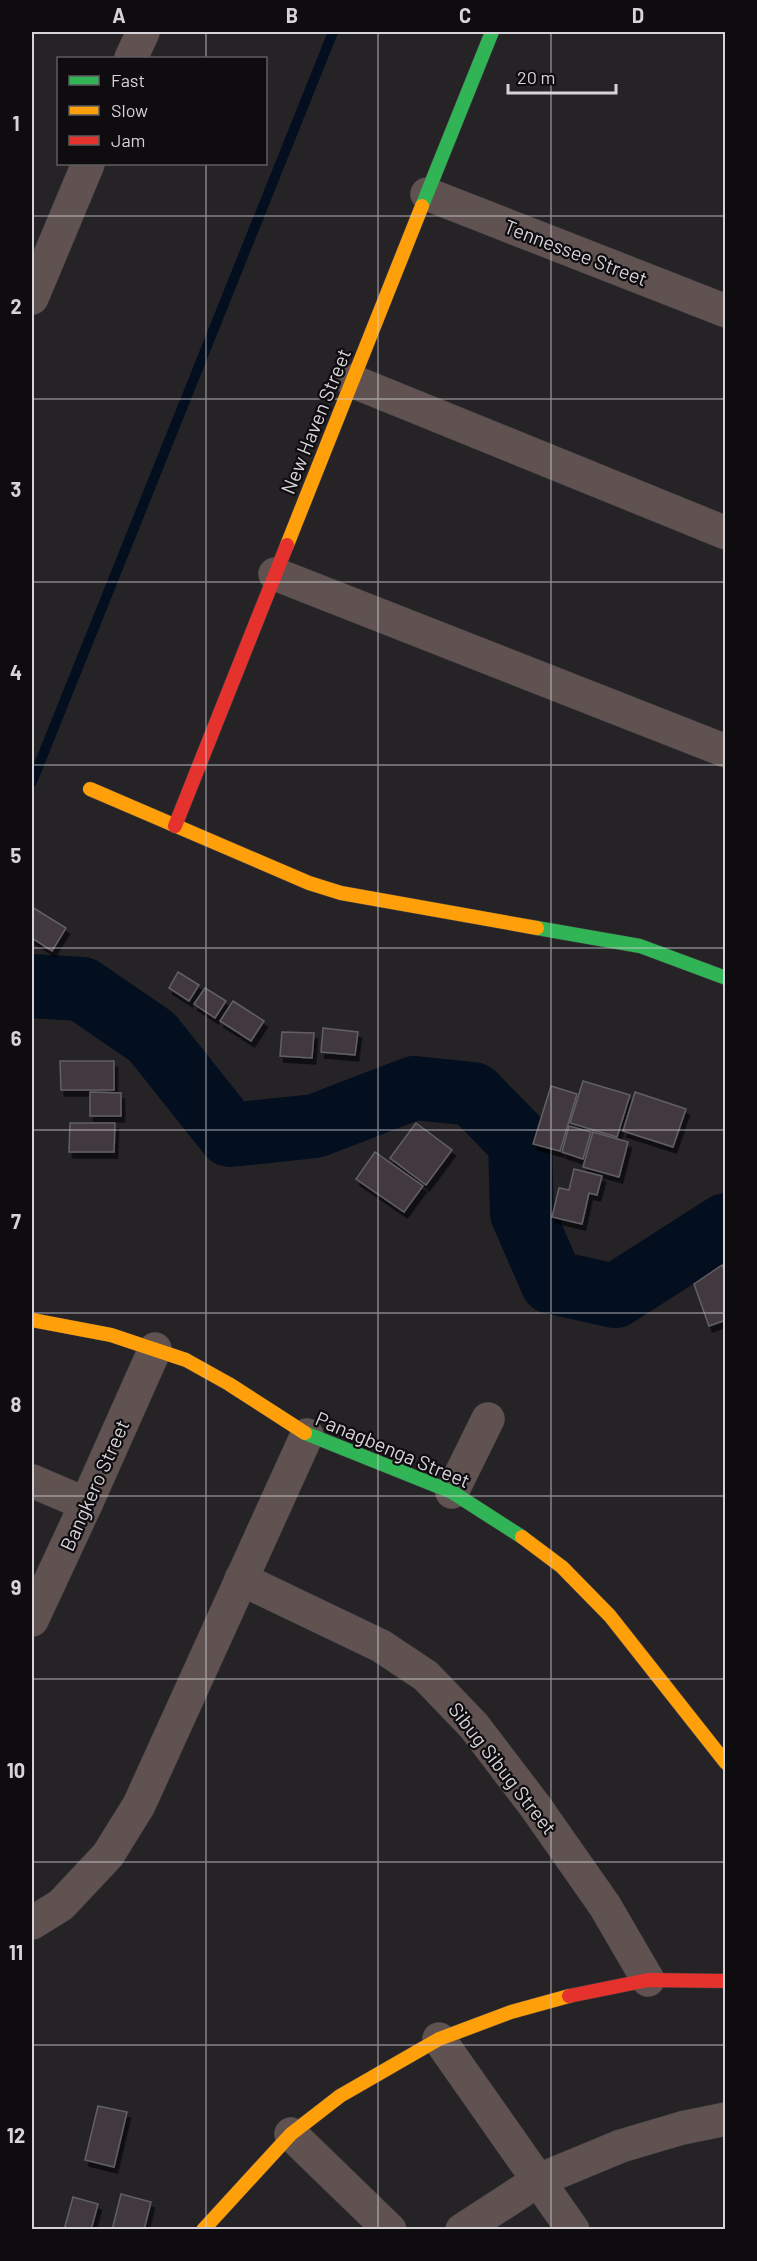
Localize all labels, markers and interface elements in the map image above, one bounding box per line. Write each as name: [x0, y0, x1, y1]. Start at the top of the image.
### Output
text: A: [112, 3, 126, 27]
text: B: [286, 3, 298, 27]
text: C: [459, 3, 471, 27]
text: D: [632, 3, 644, 27]
legend: [57, 57, 267, 165]
scale bar: [508, 57, 616, 95]
text: 20 m: [517, 66, 555, 88]
text: Fast: [111, 69, 145, 91]
text: Slow: [111, 99, 148, 121]
text: 1: [12, 111, 20, 135]
text: Jam: [111, 129, 145, 151]
street label: Tennessee Street: [501, 214, 651, 290]
text: 2: [10, 294, 22, 318]
street label: New Haven Street: [275, 345, 355, 497]
text: 3: [11, 477, 21, 501]
text: 4: [10, 660, 22, 684]
text: 5: [11, 843, 22, 867]
text: 6: [11, 1026, 22, 1050]
text: 7: [11, 1209, 21, 1233]
text: 8: [11, 1392, 22, 1416]
street label: Panagbenga Street: [312, 1406, 474, 1492]
street label: Bangkero Street: [54, 1416, 134, 1554]
text: 9: [11, 1575, 21, 1599]
street label: Sibug Sibug Street: [444, 1697, 562, 1839]
text: 10: [7, 1758, 25, 1782]
text: 11: [9, 1940, 23, 1964]
text: 12: [7, 2123, 25, 2147]

